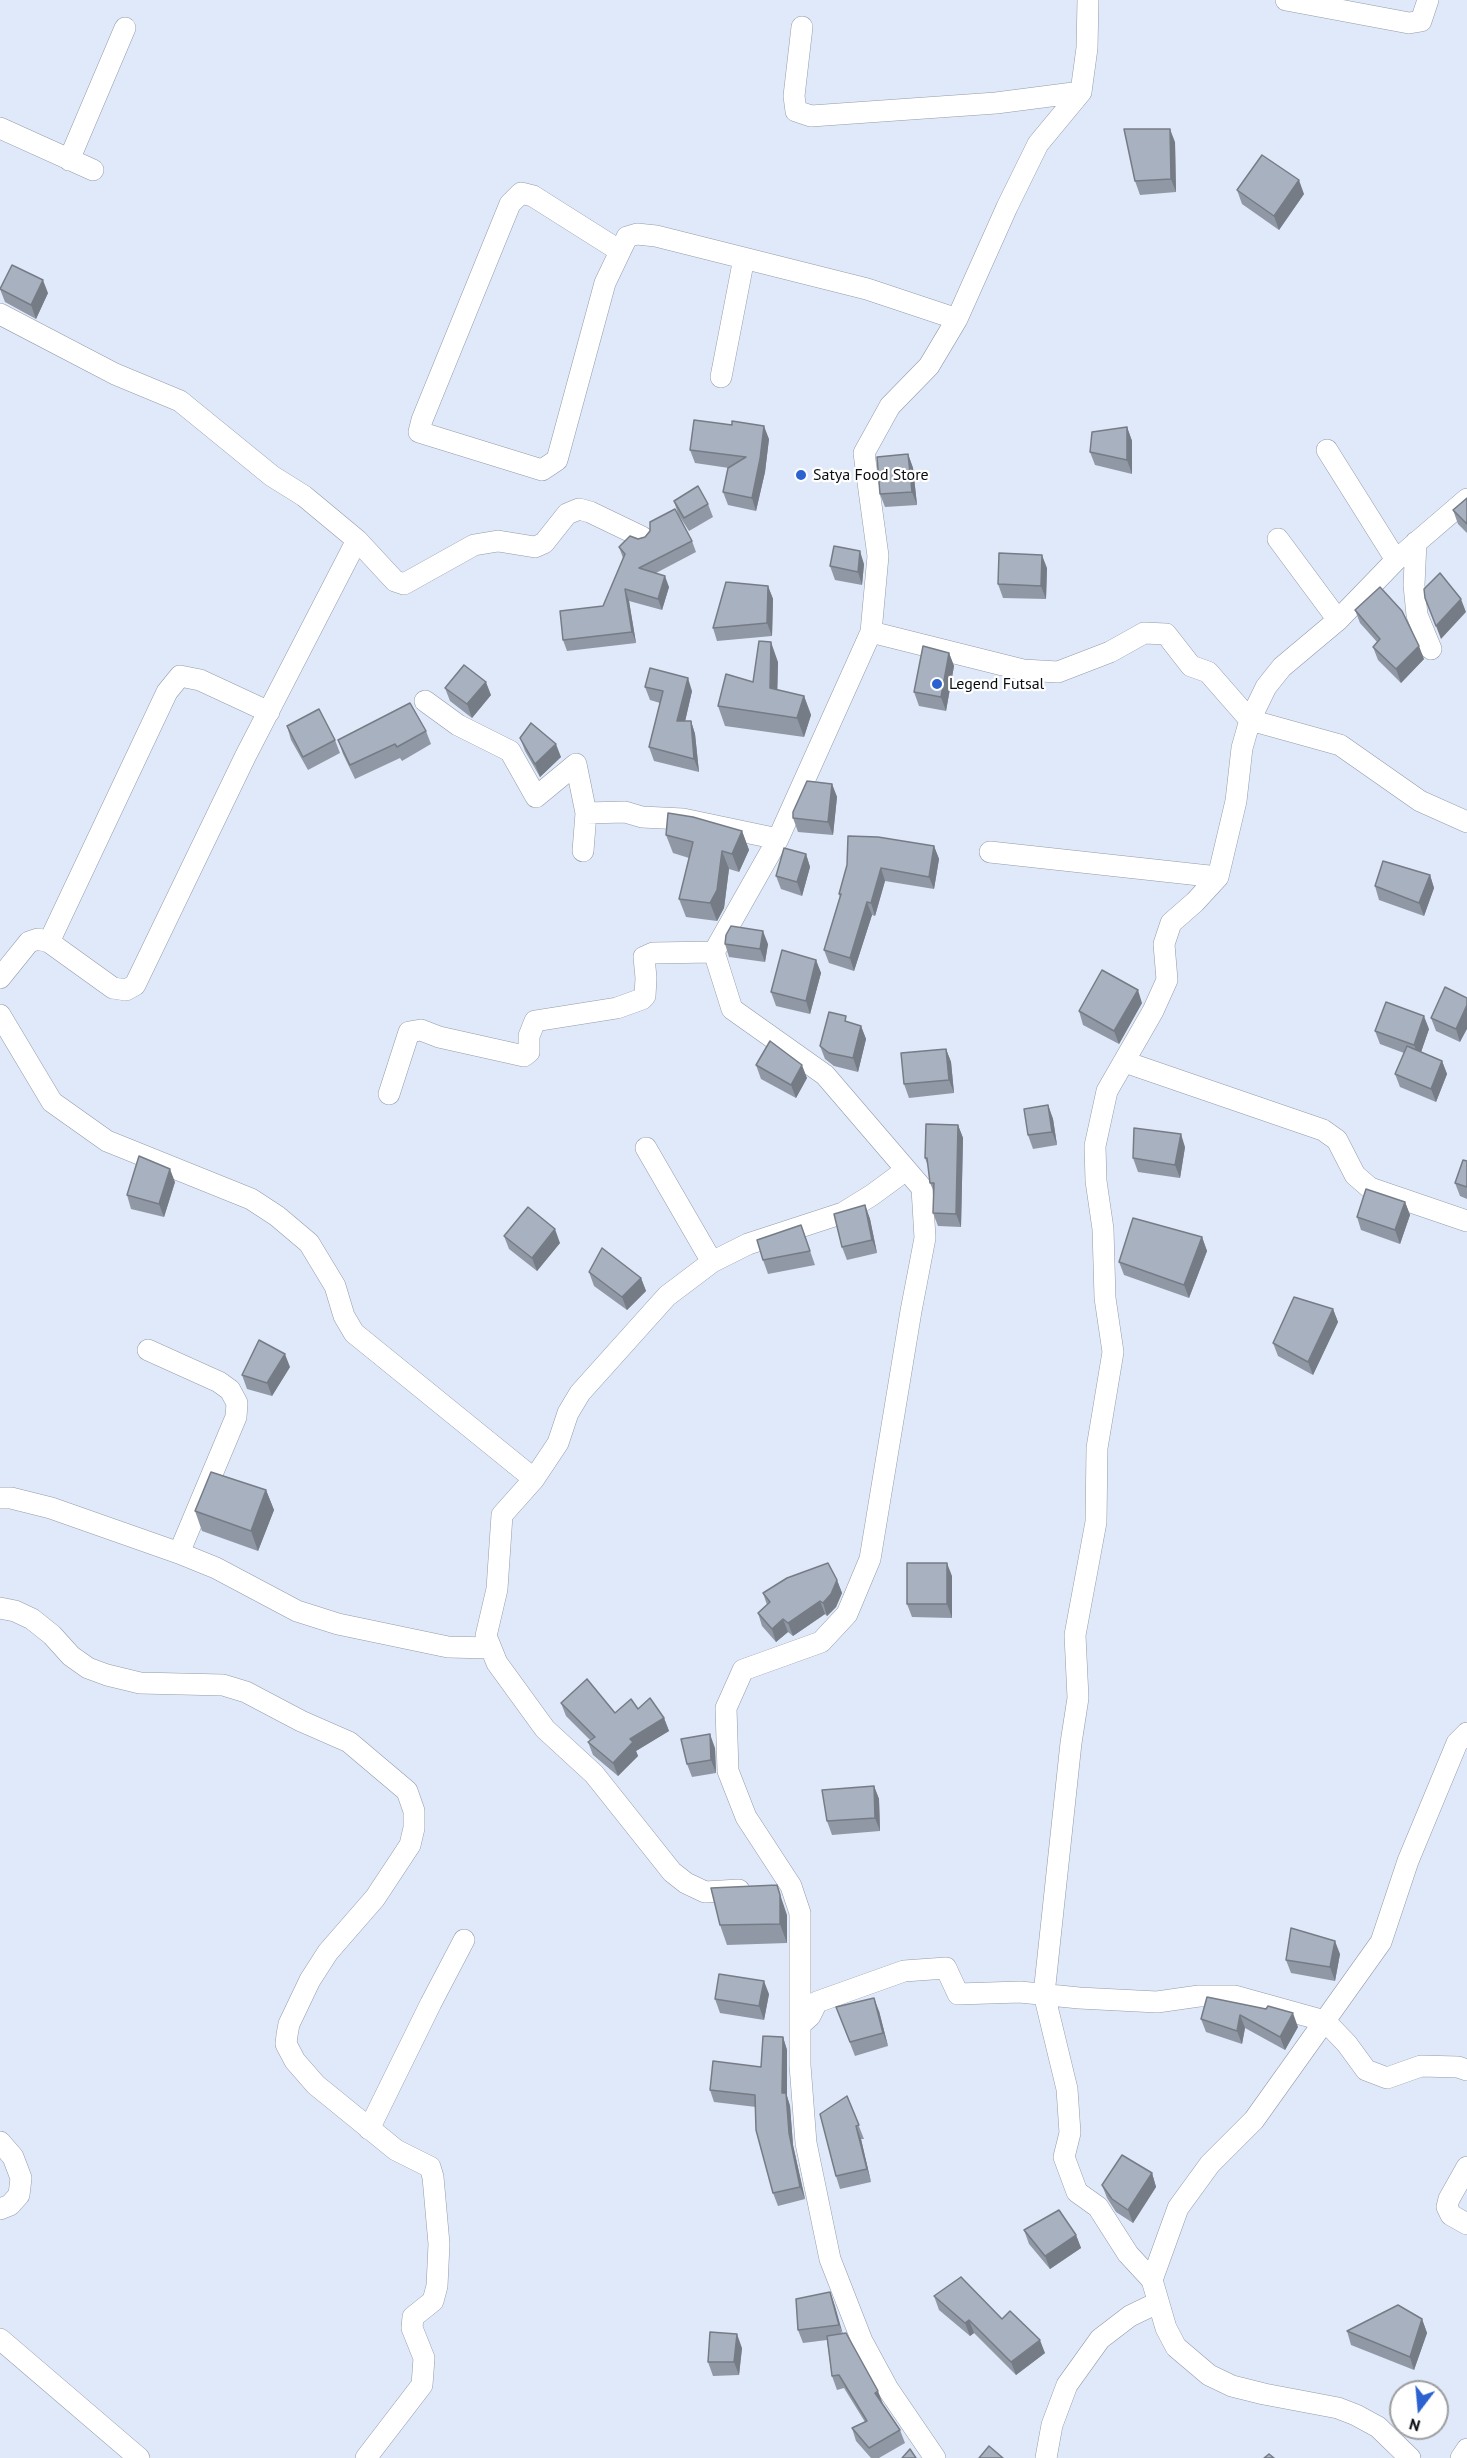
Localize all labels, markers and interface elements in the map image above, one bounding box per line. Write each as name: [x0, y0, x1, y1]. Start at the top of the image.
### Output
place label: Satya Food Store: [813, 465, 929, 485]
marker: Satya Food Store: [794, 468, 808, 482]
place label: Legend Futsal: [949, 674, 1044, 694]
marker: Legend Futsal: [930, 677, 944, 691]
north arrow: [1389, 2380, 1449, 2440]
text: N: [1407, 2414, 1422, 2436]

